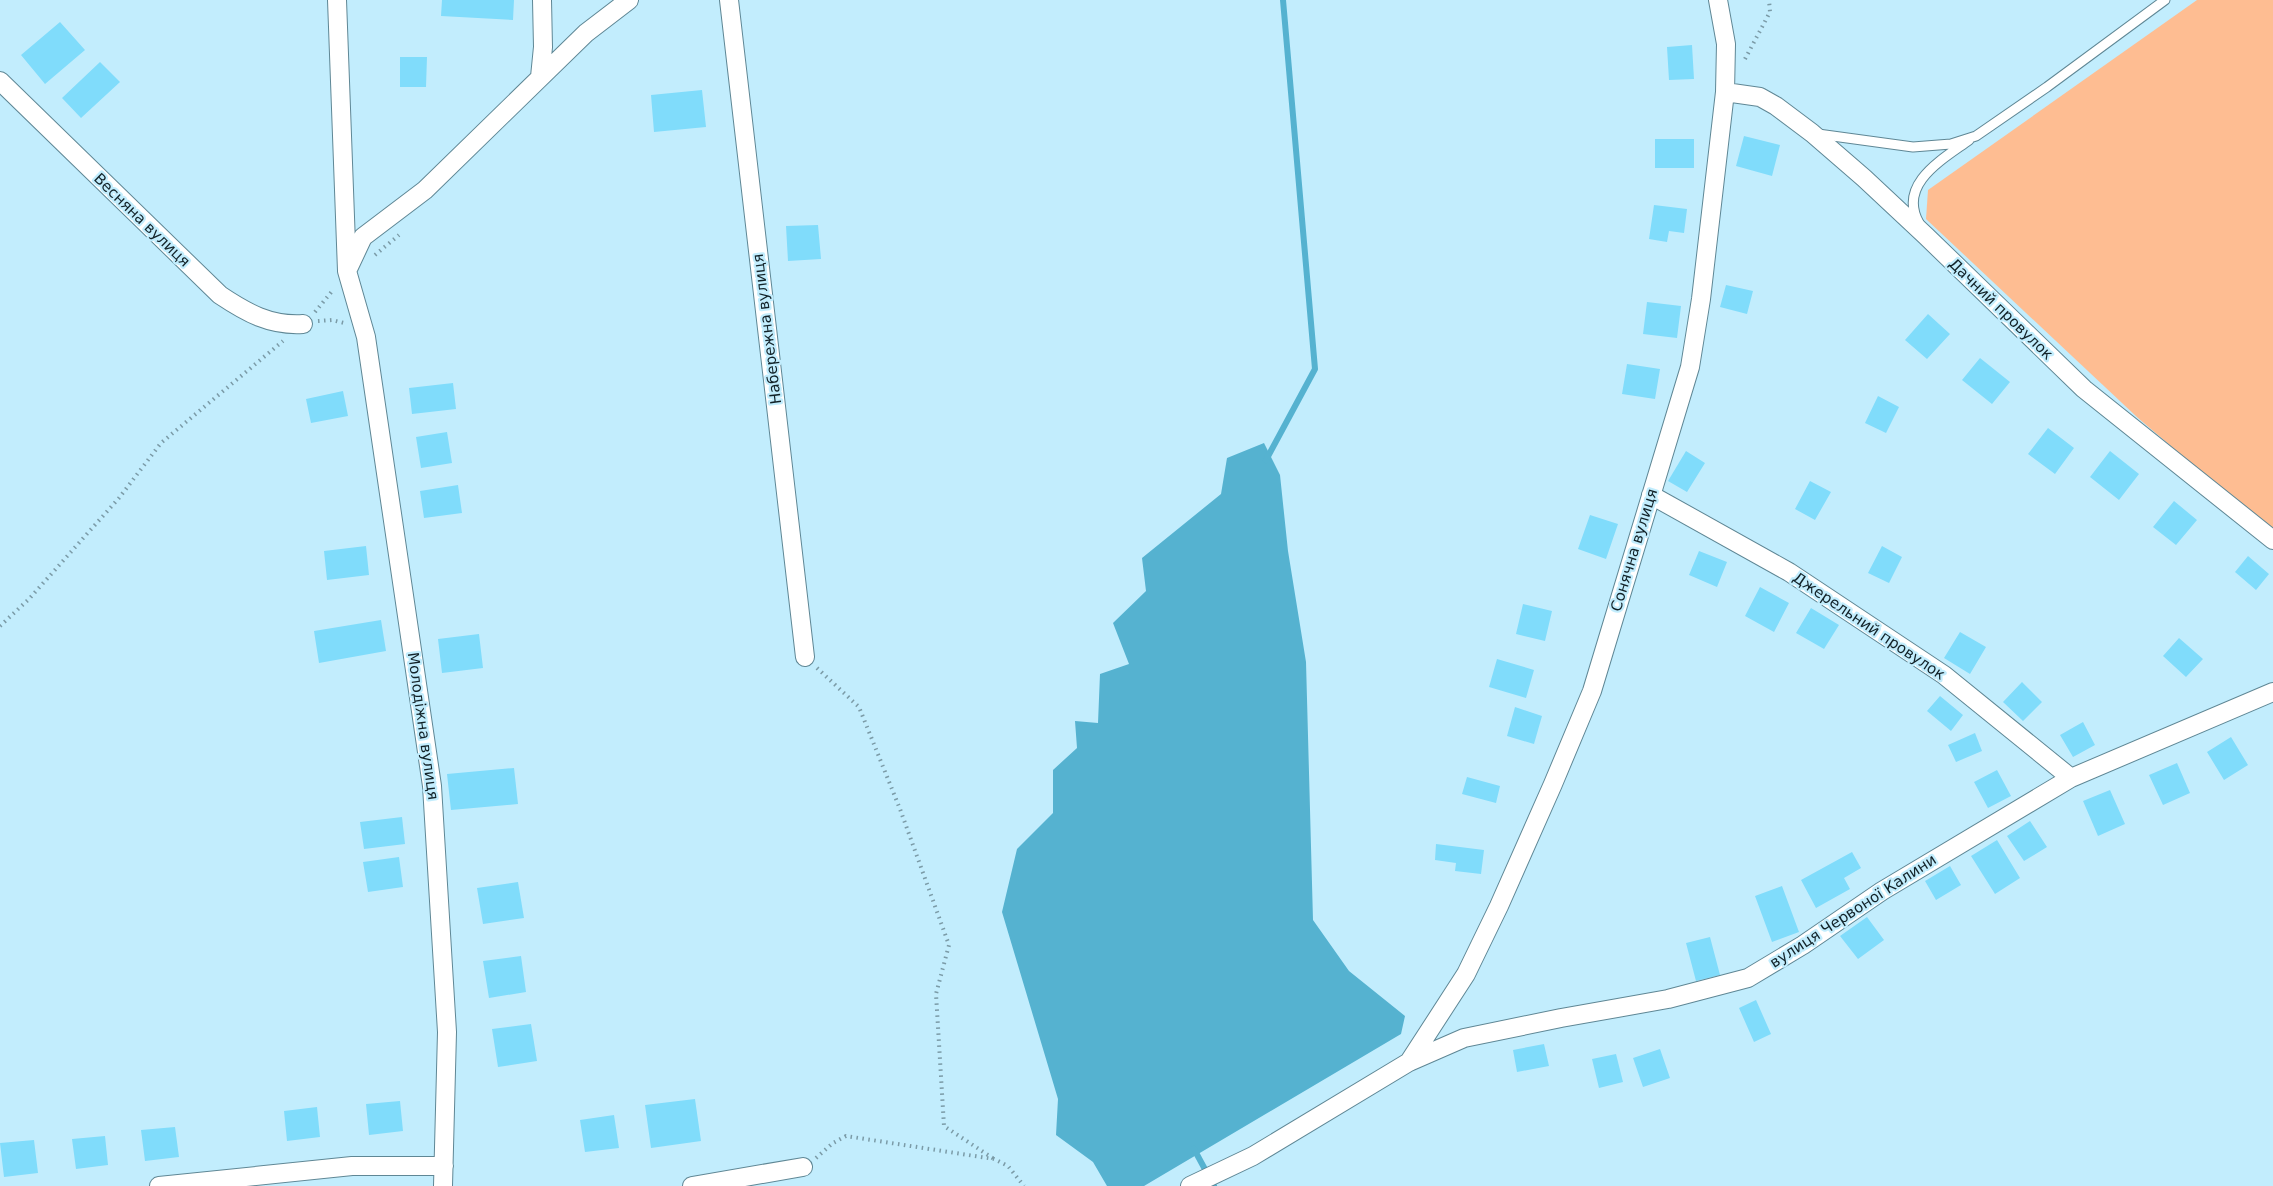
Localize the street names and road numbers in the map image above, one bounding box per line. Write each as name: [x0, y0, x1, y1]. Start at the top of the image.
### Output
street label: Весняна вулиця: [90, 170, 194, 270]
street label: Набережна вулиця: [749, 253, 785, 405]
street label: Дачний провулок: [1945, 255, 2057, 363]
street label: Сонячна вулиця: [1607, 486, 1661, 614]
street label: Джерельний провулок: [1789, 568, 1949, 684]
street label: Молодіжна вулиця: [404, 651, 442, 801]
street label: вулиця Червоної Калини: [1766, 850, 1940, 972]

